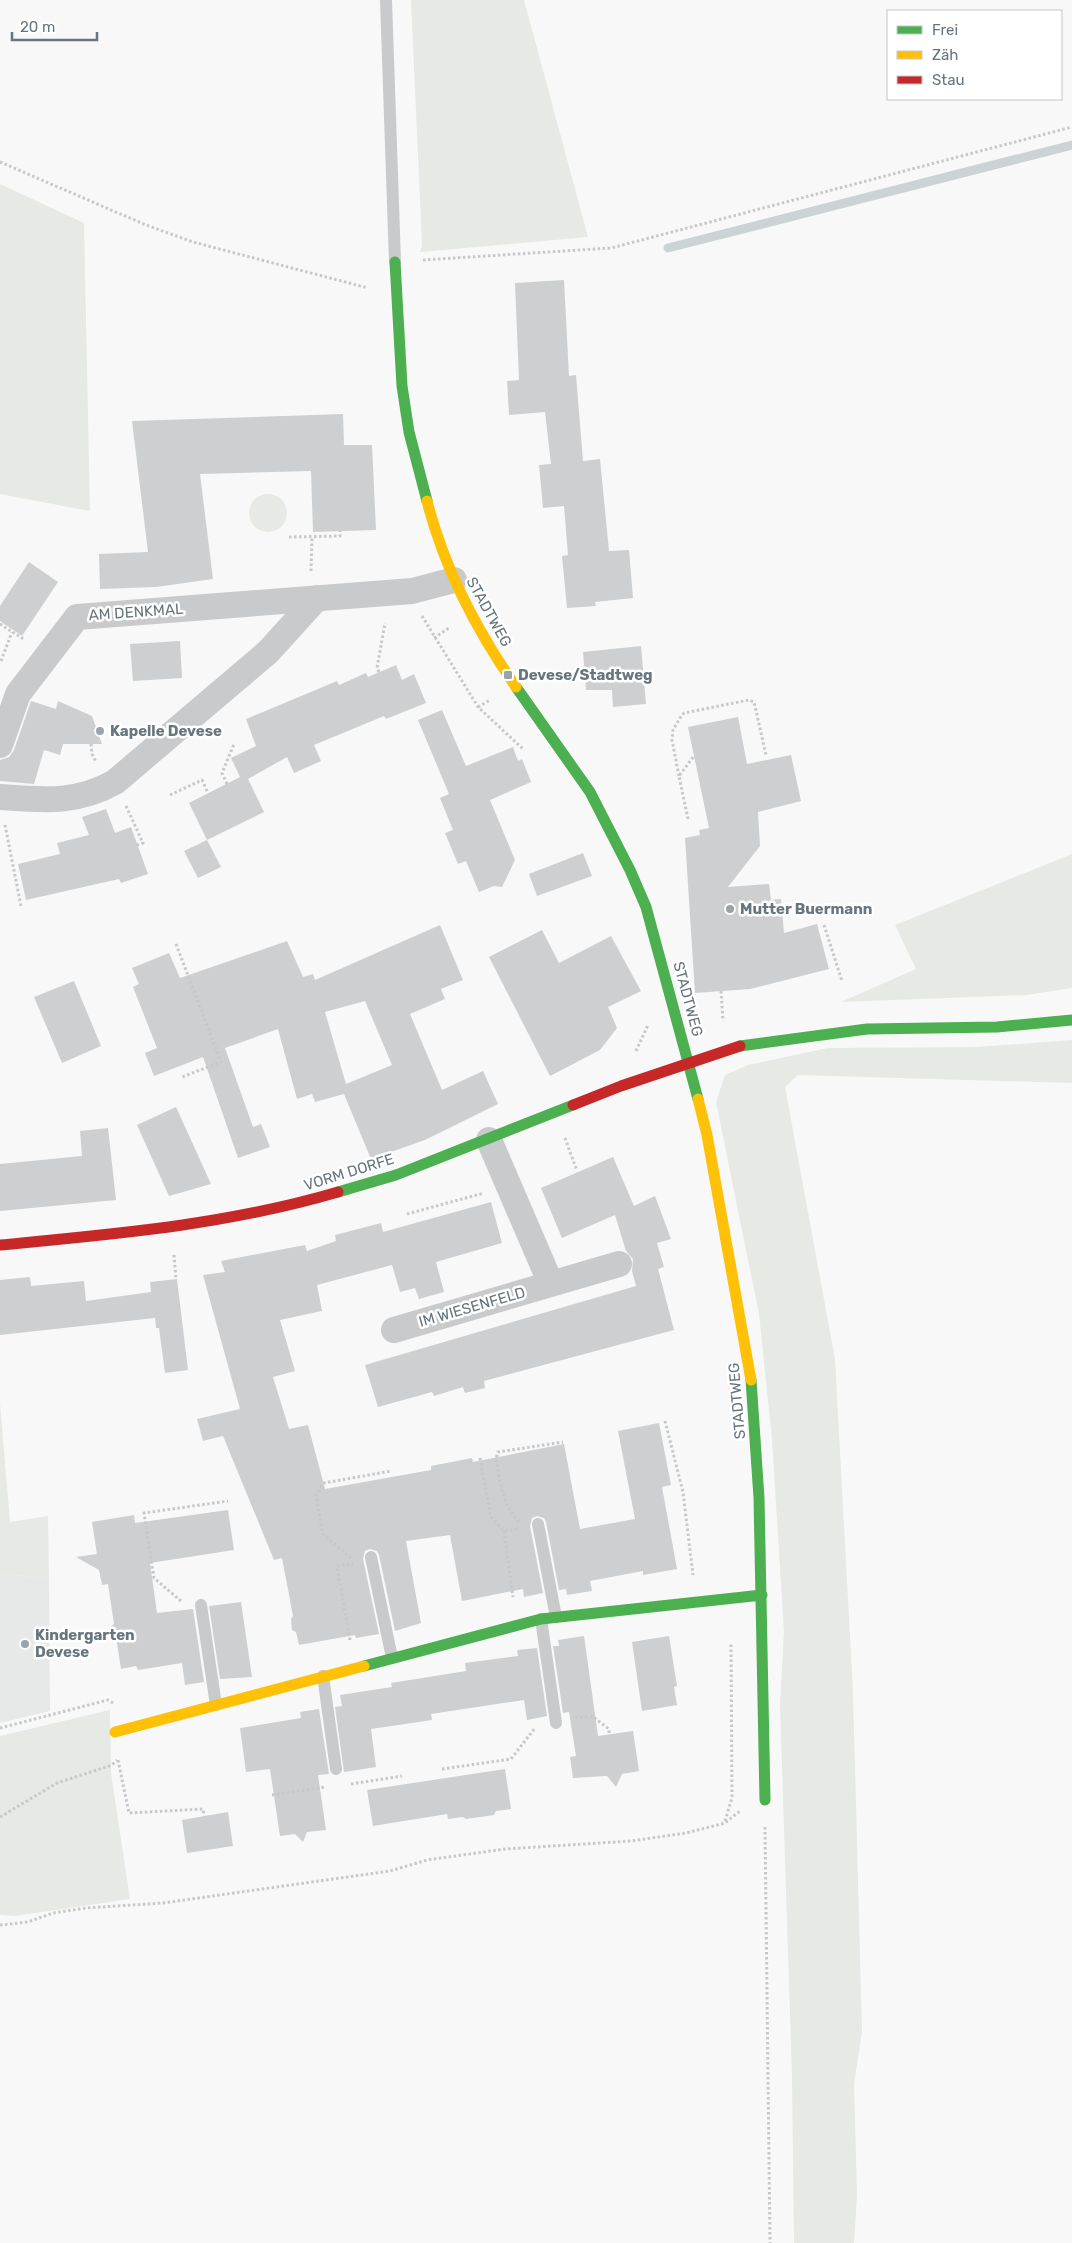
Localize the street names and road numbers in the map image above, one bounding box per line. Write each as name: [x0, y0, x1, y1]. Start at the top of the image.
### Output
street label: STADTWEG: [462, 574, 516, 650]
street label: AM DENKMAL: [88, 600, 185, 624]
street label: STADTWEG: [669, 960, 707, 1038]
street label: VORM DORFE: [302, 1150, 396, 1194]
street label: IM WIESENFELD: [417, 1283, 527, 1331]
street label: STADTWEG: [725, 1362, 749, 1440]

